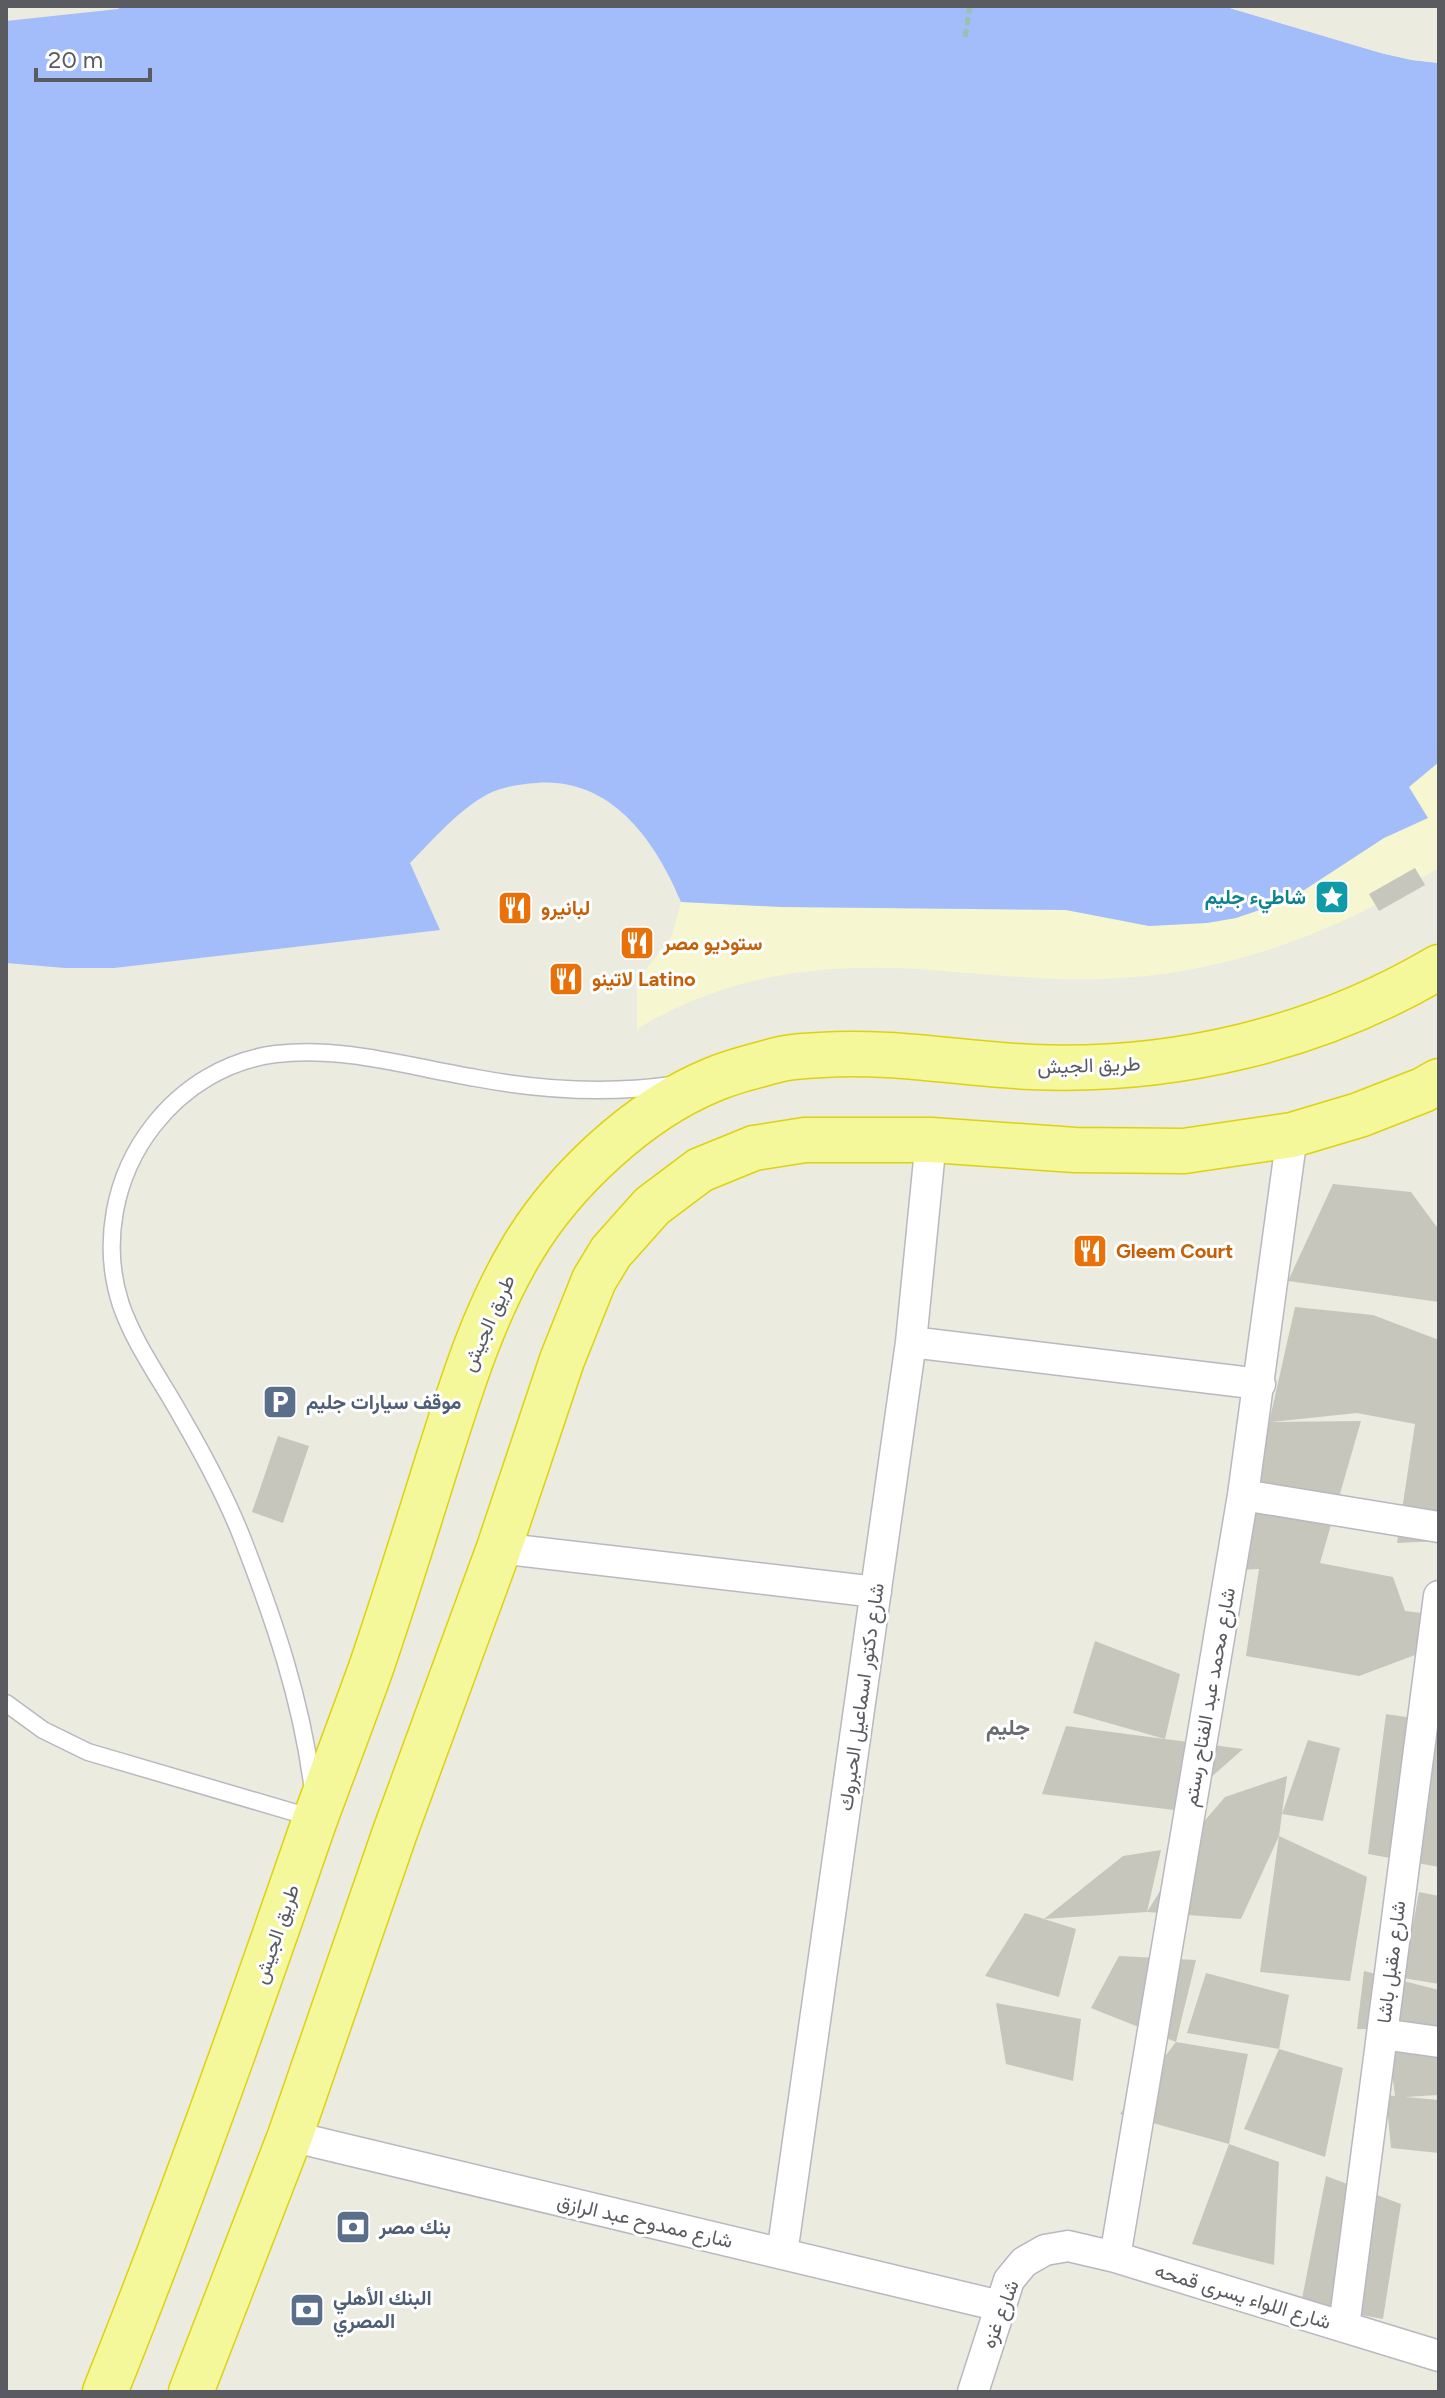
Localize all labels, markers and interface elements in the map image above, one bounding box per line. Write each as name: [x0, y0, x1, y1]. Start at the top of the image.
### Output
scale bar: [36, 32, 150, 82]
text: 20 m: [48, 45, 103, 74]
place icon: شاطيء جليم: [1313, 878, 1351, 916]
place label: شاطيء جليم: [1205, 885, 1306, 914]
restaurant icon: لبانيرو: [496, 889, 534, 927]
place label: لبانيرو: [541, 896, 590, 921]
restaurant icon: ستوديو مصر: [618, 924, 656, 962]
place label: ستوديو مصر: [662, 931, 762, 956]
restaurant icon: لاتينو Latino: [547, 960, 585, 998]
place label: لاتينو Latino: [592, 967, 696, 992]
street label: طريق الجيش: [1037, 1051, 1141, 1080]
restaurant icon: Gleem Court: [1071, 1232, 1109, 1270]
place label: Gleem Court: [1116, 1239, 1233, 1263]
street label: طريق الجيش: [456, 1271, 521, 1376]
parking icon: موقف سيارات جليم: [261, 1383, 299, 1421]
place label: موقف سيارات جليم: [306, 1390, 461, 1415]
street label: شارع دكتور اسماعيل الحبروك: [833, 1581, 891, 1813]
street label: شارع محمد عبد الفتاح رستم: [1178, 1586, 1242, 1809]
district label: جليم: [986, 1714, 1030, 1742]
street label: طريق الجيش: [248, 1881, 305, 1987]
street label: شارع مقبل باشا: [1372, 1899, 1412, 2025]
street label: شارع ممدوح عبد الرازق: [554, 2189, 735, 2255]
bank icon: بنك مصر: [334, 2208, 372, 2246]
place label: بنك مصر: [378, 2215, 451, 2240]
street label: شارع اللواء يسرى قمحه: [1151, 2258, 1334, 2336]
street label: شارع غزه: [976, 2277, 1026, 2352]
place label: البنك الأهلي المصري: [333, 2286, 432, 2338]
bank icon: البنك الأهلي المصري: [288, 2291, 326, 2329]

